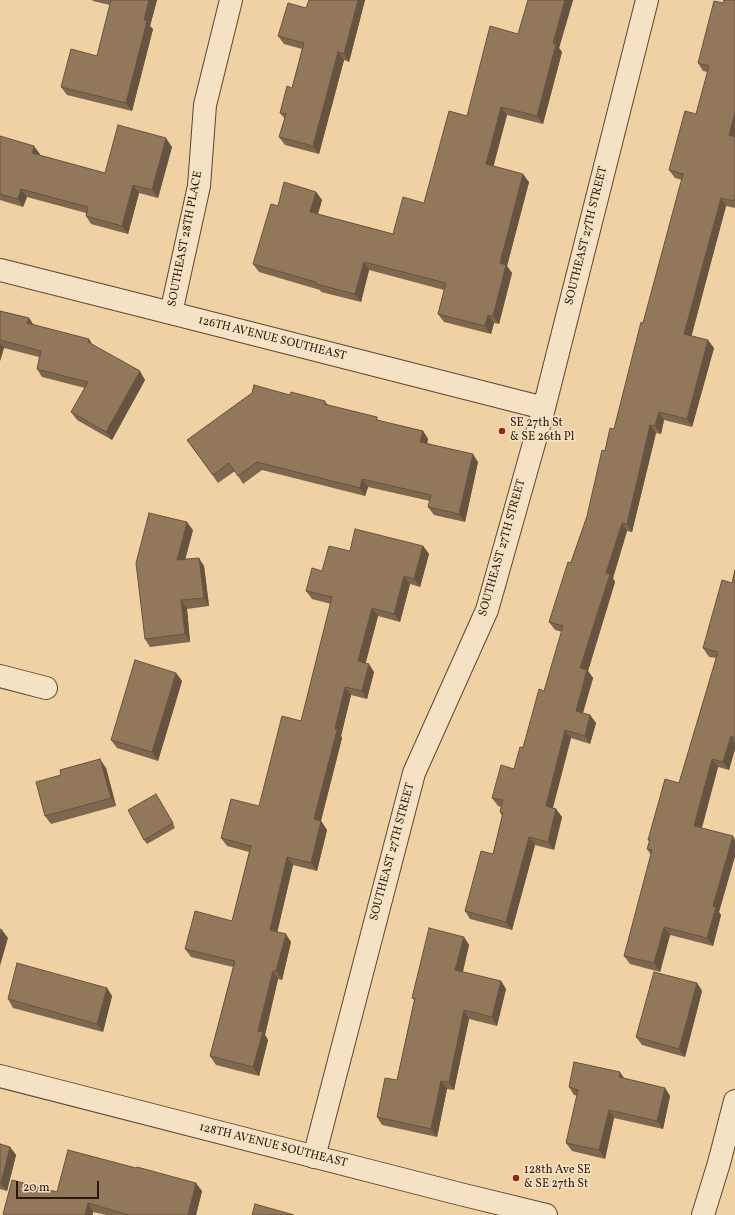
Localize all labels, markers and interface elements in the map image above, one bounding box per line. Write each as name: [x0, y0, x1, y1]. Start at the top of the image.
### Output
street label: SOUTHEAST 27TH STREET: [563, 165, 611, 307]
street label: SOUTHEAST 28TH PLACE: [166, 170, 206, 308]
street label: 126TH AVENUE SOUTHEAST: [197, 314, 347, 364]
place label: SE 27th St & SE 26th Pl: [510, 417, 574, 445]
marker: SE 27th St & SE 26th Pl: [497, 426, 507, 436]
street label: SOUTHEAST 27TH STREET: [476, 478, 530, 618]
street label: SOUTHEAST 27TH STREET: [368, 781, 418, 923]
street label: 128TH AVENUE SOUTHEAST: [198, 1121, 348, 1171]
place label: 128th Ave SE & SE 27th St: [524, 1164, 591, 1192]
scale bar: [18, 1173, 101, 1199]
marker: 128th Ave SE & SE 27th St: [511, 1173, 521, 1183]
text: 20 m: [23, 1180, 50, 1196]

